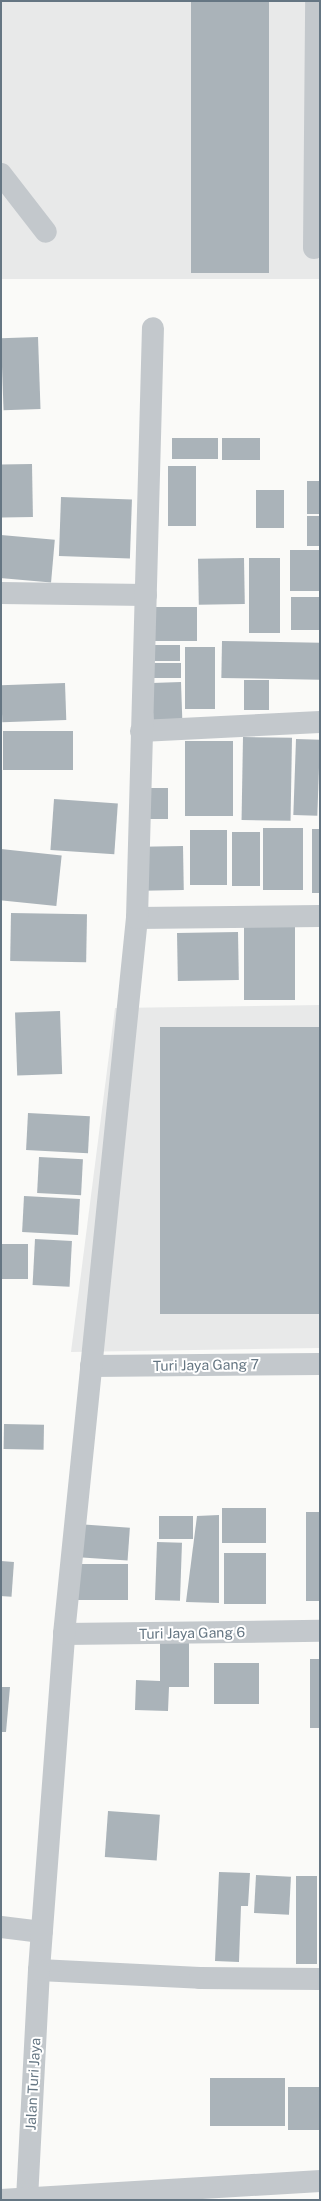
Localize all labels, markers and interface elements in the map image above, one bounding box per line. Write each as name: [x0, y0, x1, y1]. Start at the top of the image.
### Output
street label: Turi Jaya Gang 7: [153, 1356, 259, 1374]
street label: Turi Jaya Gang 6: [139, 1624, 245, 1642]
street label: Jalan Turi Jaya: [22, 2037, 44, 2131]

